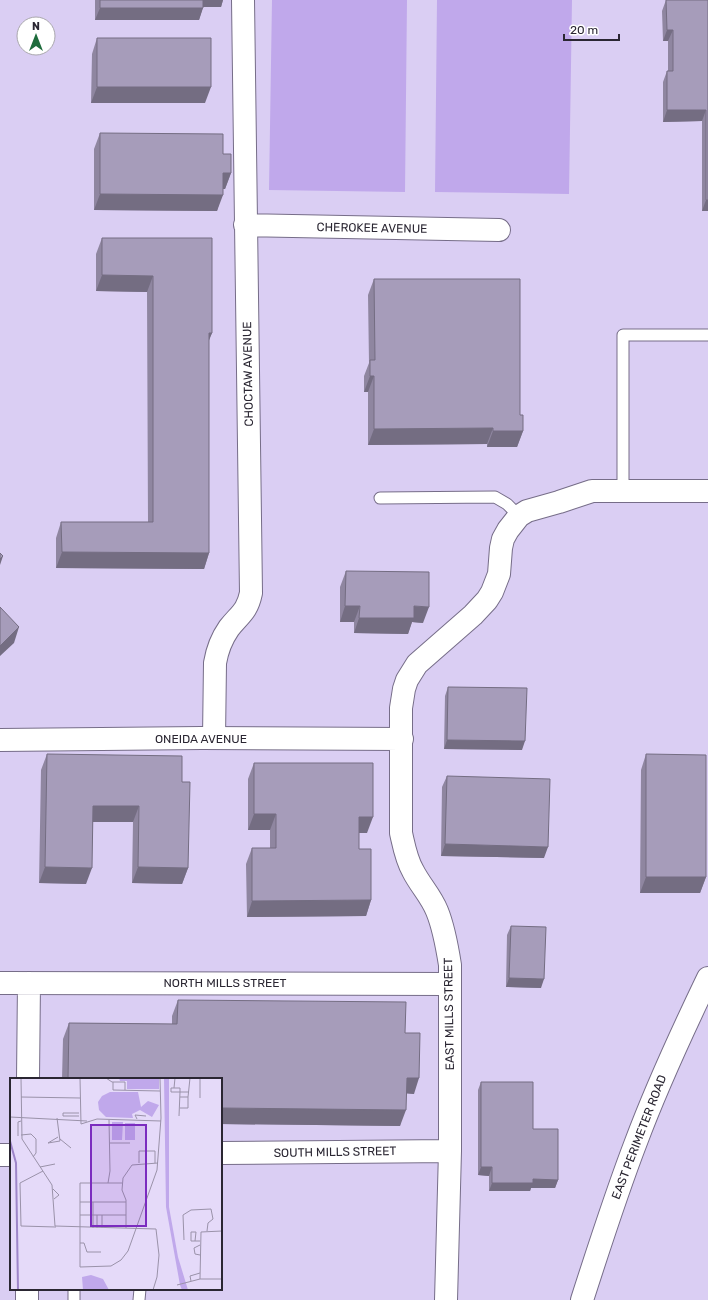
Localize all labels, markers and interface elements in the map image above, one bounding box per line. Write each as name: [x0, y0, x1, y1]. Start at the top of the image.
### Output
north arrow: [16, 16, 56, 56]
scale bar: [564, 16, 619, 42]
text: N: [32, 20, 40, 33]
text: 20 m: [570, 23, 598, 37]
street label: CHEROKEE AVENUE: [316, 220, 428, 236]
street label: CHOCTAW AVENUE: [240, 321, 256, 427]
street label: ONEIDA AVENUE: [155, 732, 247, 746]
street label: EAST MILLS STREET: [441, 958, 457, 1070]
street label: NORTH MILLS STREET: [163, 976, 287, 990]
street label: EAST PERIMETER ROAD: [609, 1073, 669, 1201]
inset map: [10, 1078, 222, 1290]
street label: SOUTH MILLS STREET: [273, 1144, 397, 1160]

